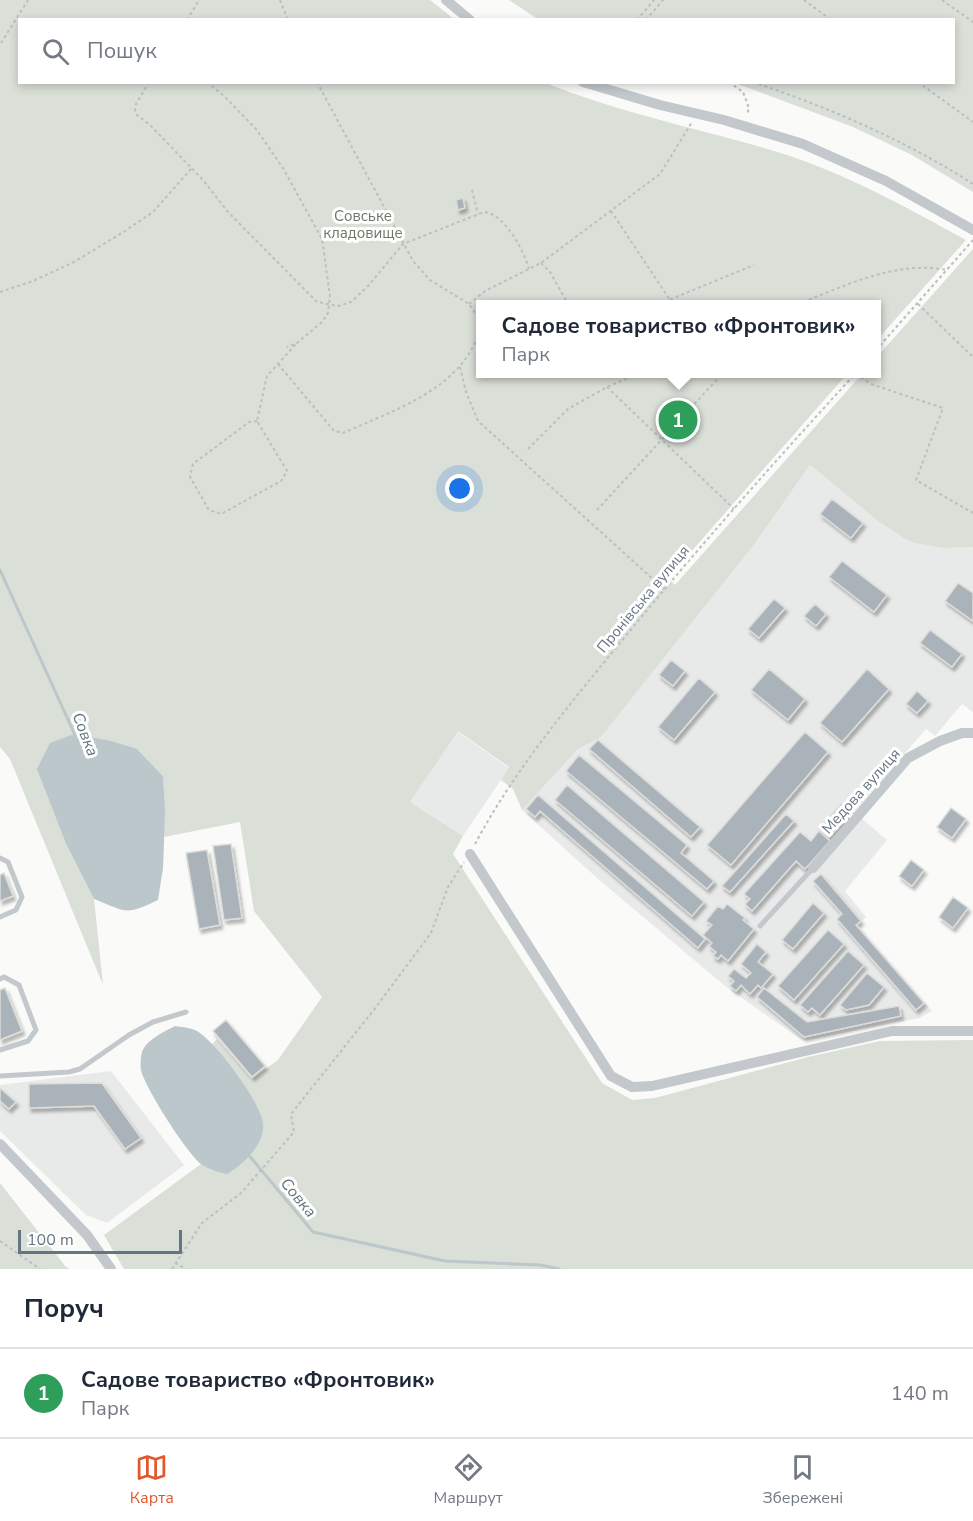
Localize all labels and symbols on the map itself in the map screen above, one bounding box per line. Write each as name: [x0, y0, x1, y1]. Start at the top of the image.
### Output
park label: Совське кладовище: [323, 206, 403, 243]
pin: 1: [658, 398, 698, 442]
your location: [445, 474, 474, 503]
street label: Пронівська вулиця: [592, 541, 694, 657]
water label: Совка: [67, 709, 103, 760]
street label: Медова вулиця: [817, 744, 905, 838]
water label: Совка: [275, 1173, 321, 1222]
scale bar: [18, 1227, 182, 1254]

